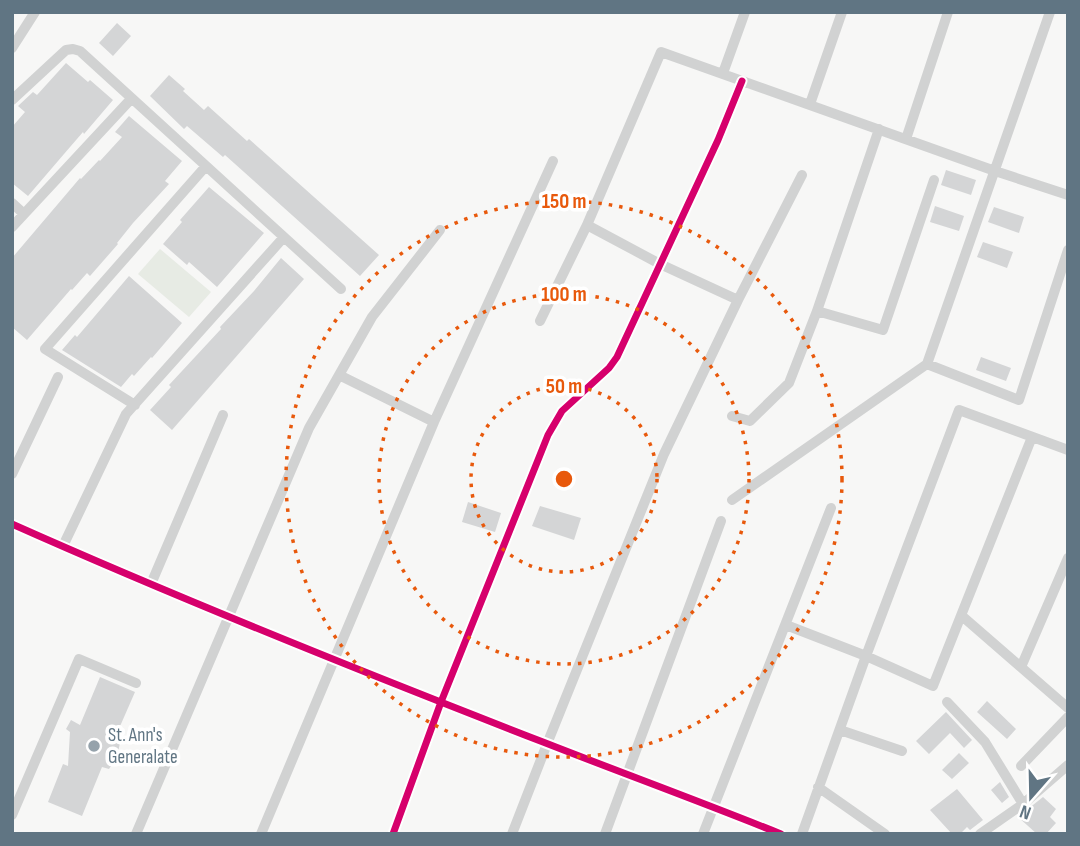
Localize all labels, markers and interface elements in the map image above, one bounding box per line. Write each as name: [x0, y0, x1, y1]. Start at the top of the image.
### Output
text: 150 m: [542, 189, 586, 214]
text: 100 m: [541, 282, 587, 307]
text: 50 m: [546, 374, 582, 399]
centre of rings: [552, 467, 576, 491]
place label: St. Ann's Generalate: [108, 724, 178, 769]
marker: St. Ann's Generalate: [86, 738, 102, 754]
north arrow: [996, 762, 1066, 832]
text: N: [1017, 799, 1034, 824]

